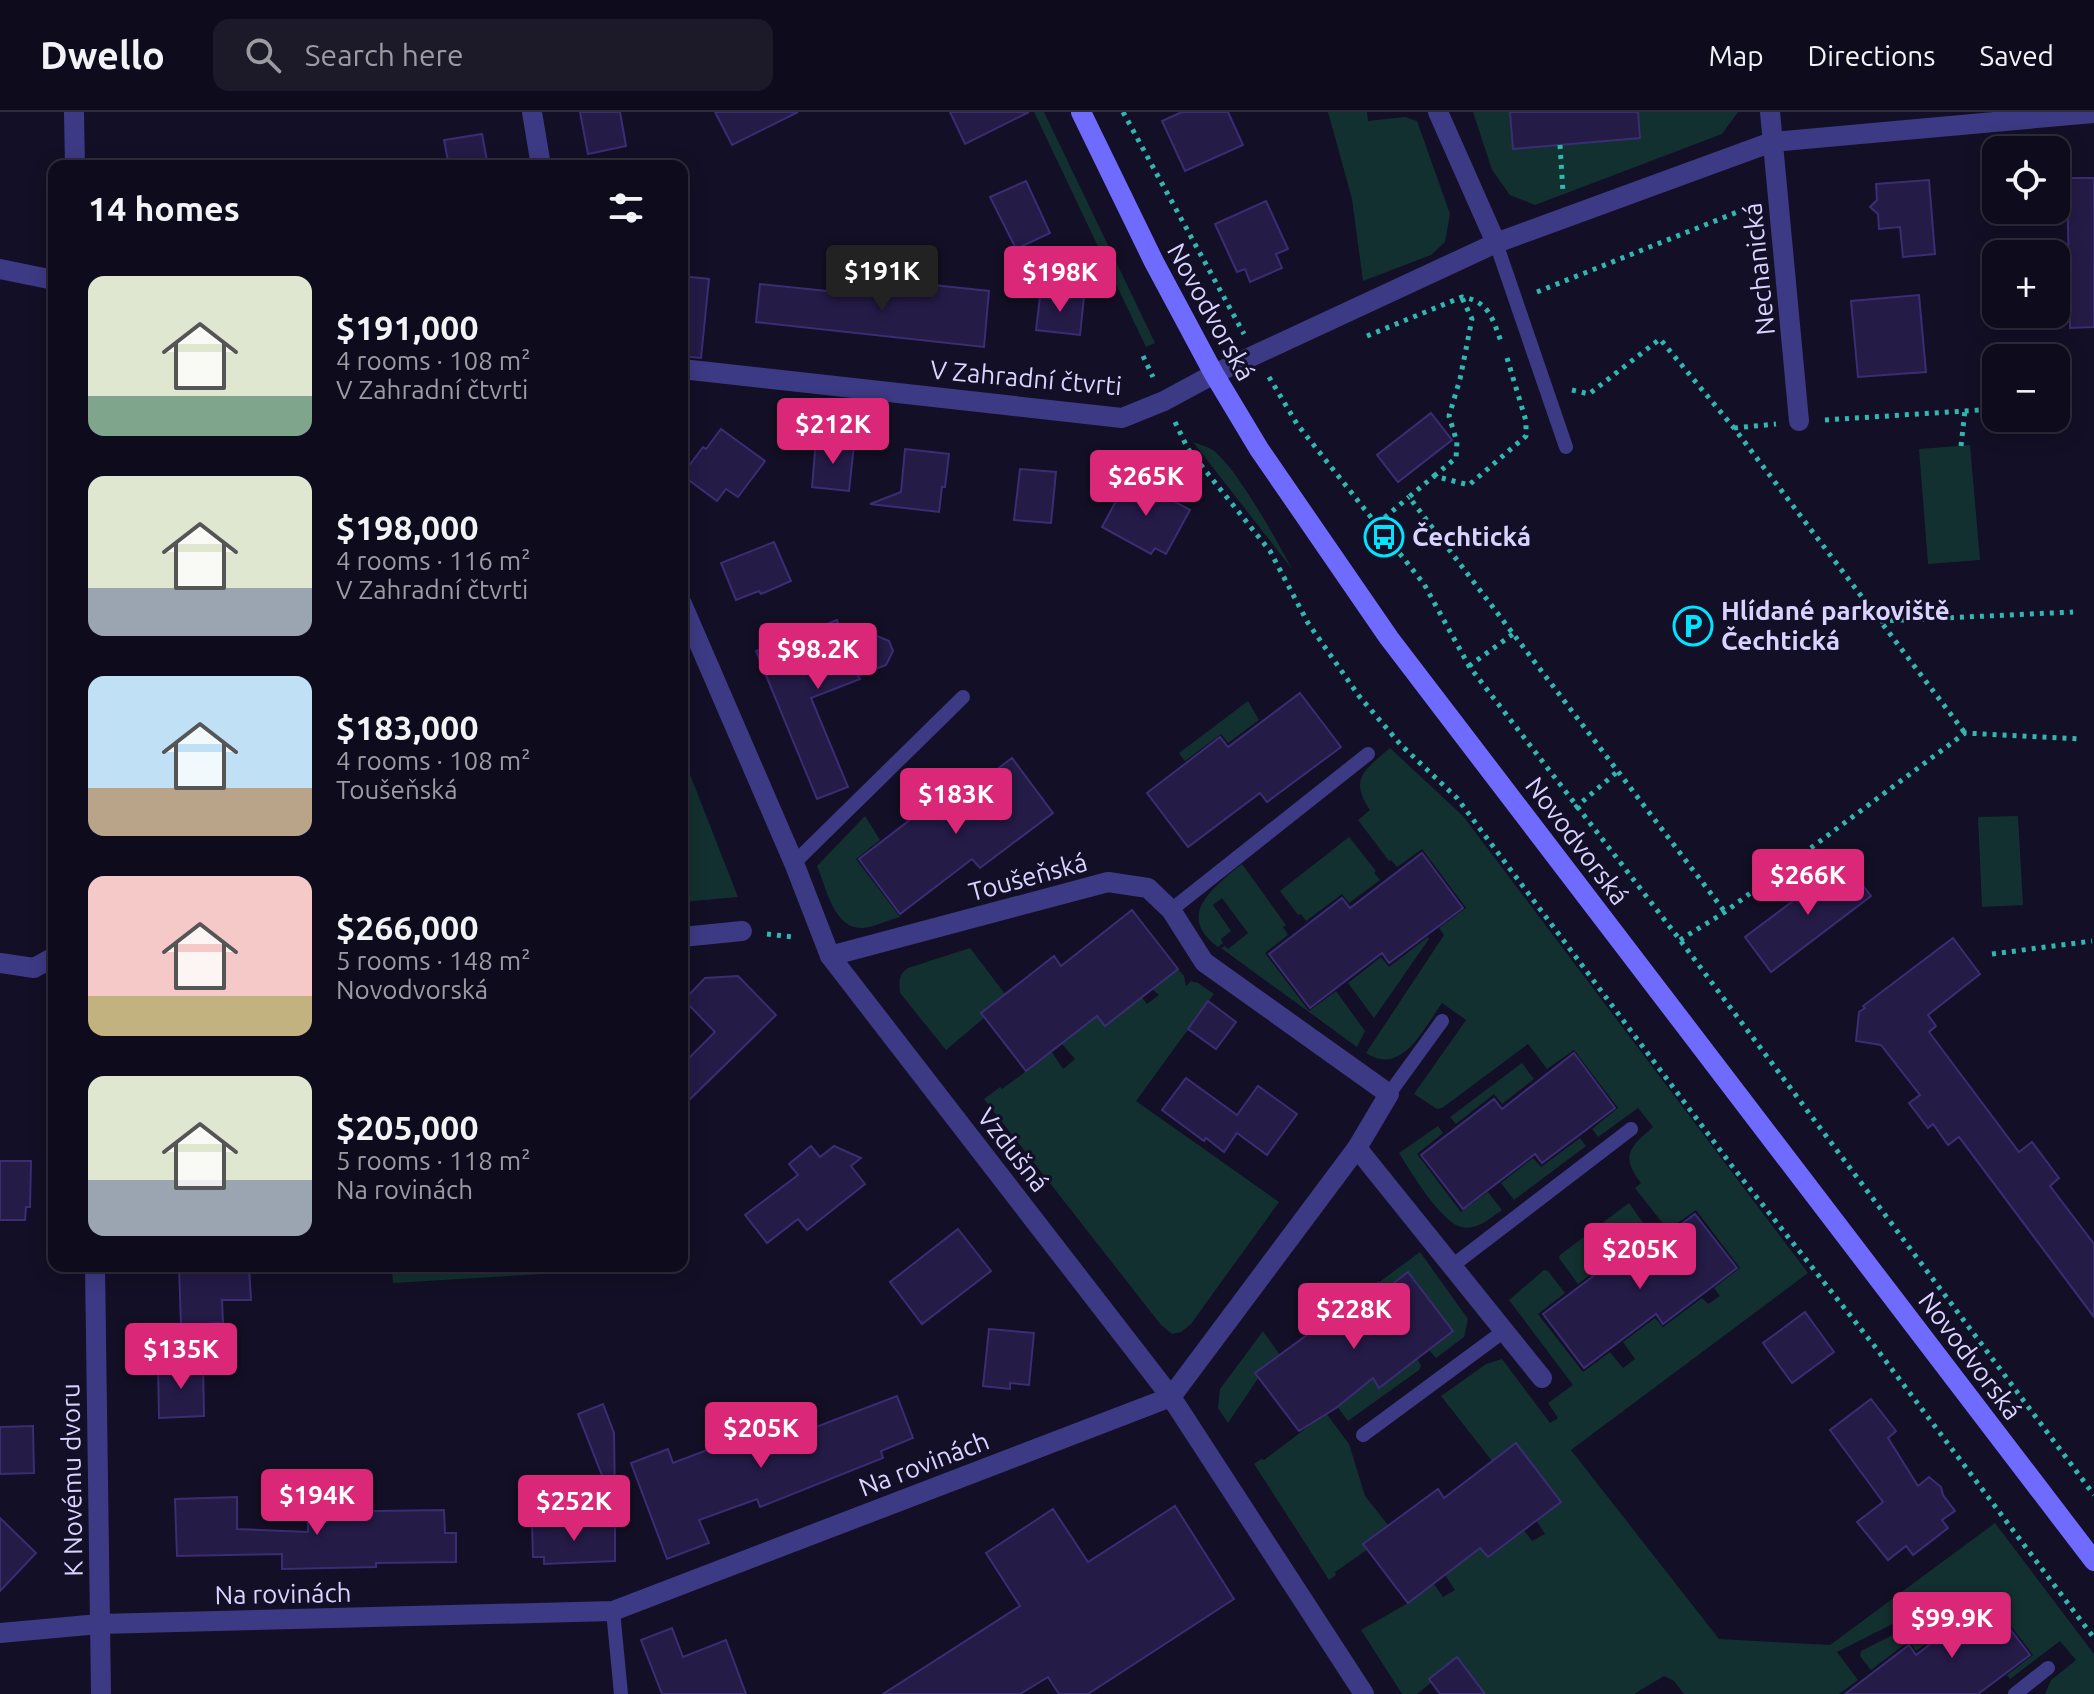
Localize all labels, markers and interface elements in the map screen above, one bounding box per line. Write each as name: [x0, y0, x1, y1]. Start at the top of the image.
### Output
search box: [213, 19, 773, 91]
icon: search: [241, 33, 285, 77]
text: Dwello: [40, 34, 165, 76]
text: Search here: [305, 38, 463, 72]
text: Map: [1708, 40, 1764, 71]
text: Directions: [1808, 40, 1935, 71]
text: Saved: [1979, 40, 2054, 71]
map controls: [1982, 136, 2070, 432]
button: locate: [1982, 136, 2070, 224]
icon: filters: [604, 186, 648, 230]
text: 14 homes: [88, 189, 240, 227]
street label: Nechanická: [1737, 201, 1780, 337]
street label: Novodvorská: [1162, 238, 1261, 385]
button: +: [1982, 240, 2070, 328]
pin: $191K: [826, 245, 938, 313]
pin: $198K: [1004, 246, 1116, 314]
text: $191K: [844, 256, 920, 285]
text: $198K: [1022, 257, 1098, 286]
icon: home: [152, 308, 248, 404]
text: $191,000: [336, 308, 479, 346]
button: −: [1982, 344, 2070, 432]
text: 4 rooms · 108 m²: [336, 346, 531, 375]
street label: V Zahradní čtvrti: [929, 355, 1123, 400]
text: V Zahradní čtvrti: [336, 375, 528, 404]
pin: $212K: [777, 398, 889, 466]
text: $212K: [795, 409, 871, 438]
pin: $265K: [1090, 450, 1202, 518]
text: $265K: [1108, 461, 1184, 490]
icon: home: [152, 508, 248, 604]
text: $198,000: [336, 508, 479, 546]
bus stop icon: Čechtická: [1363, 516, 1405, 558]
place label: Čechtická: [1412, 521, 1531, 551]
text: 4 rooms · 116 m²: [336, 546, 531, 575]
text: V Zahradní čtvrti: [336, 575, 528, 604]
place label: Hlídané parkoviště Čechtická: [1721, 596, 1950, 655]
parking icon: Hlídané parkoviště Čechtická: [1672, 605, 1714, 647]
pin: $98.2K: [753, 623, 883, 691]
text: $98.2K: [777, 634, 859, 663]
icon: home: [152, 708, 248, 804]
text: $183,000: [336, 708, 479, 746]
text: 4 rooms · 108 m²: [336, 746, 531, 775]
pin: $183K: [900, 768, 1012, 836]
street label: Novodvorská: [1520, 771, 1635, 910]
text: Toušeňská: [336, 775, 458, 804]
text: $183K: [918, 779, 994, 808]
street label: Toušeňská: [965, 847, 1090, 906]
pin: $266K: [1752, 849, 1864, 917]
text: $266K: [1770, 860, 1846, 889]
icon: home: [152, 908, 248, 1004]
text: $266,000: [336, 908, 479, 946]
text: 5 rooms · 148 m²: [336, 946, 531, 975]
text: Novodvorská: [336, 975, 488, 1004]
street label: Vzdušná: [972, 1102, 1055, 1197]
icon: home: [152, 1108, 248, 1204]
text: $205,000: [336, 1108, 479, 1146]
text: 5 rooms · 118 m²: [336, 1146, 531, 1175]
text: Na rovinách: [336, 1175, 473, 1204]
pin: $205K: [1584, 1223, 1696, 1291]
text: $205K: [1602, 1234, 1678, 1263]
pin: $228K: [1298, 1283, 1410, 1351]
street label: Novodvorská: [1913, 1286, 2028, 1425]
text: $228K: [1316, 1294, 1392, 1323]
pin: $135K: [125, 1323, 237, 1391]
text: $135K: [143, 1334, 219, 1363]
street label: K Novému dvoru: [55, 1383, 88, 1577]
pin: $205K: [705, 1402, 817, 1470]
text: $205K: [723, 1413, 799, 1442]
street label: Na rovinách: [855, 1425, 993, 1502]
pin: $194K: [261, 1469, 373, 1537]
pin: $252K: [518, 1475, 630, 1543]
text: $194K: [279, 1480, 355, 1509]
text: $252K: [536, 1486, 612, 1515]
street label: Na rovinách: [214, 1578, 352, 1609]
pin: $99.9K: [1887, 1592, 2017, 1660]
text: $99.9K: [1911, 1603, 1993, 1632]

